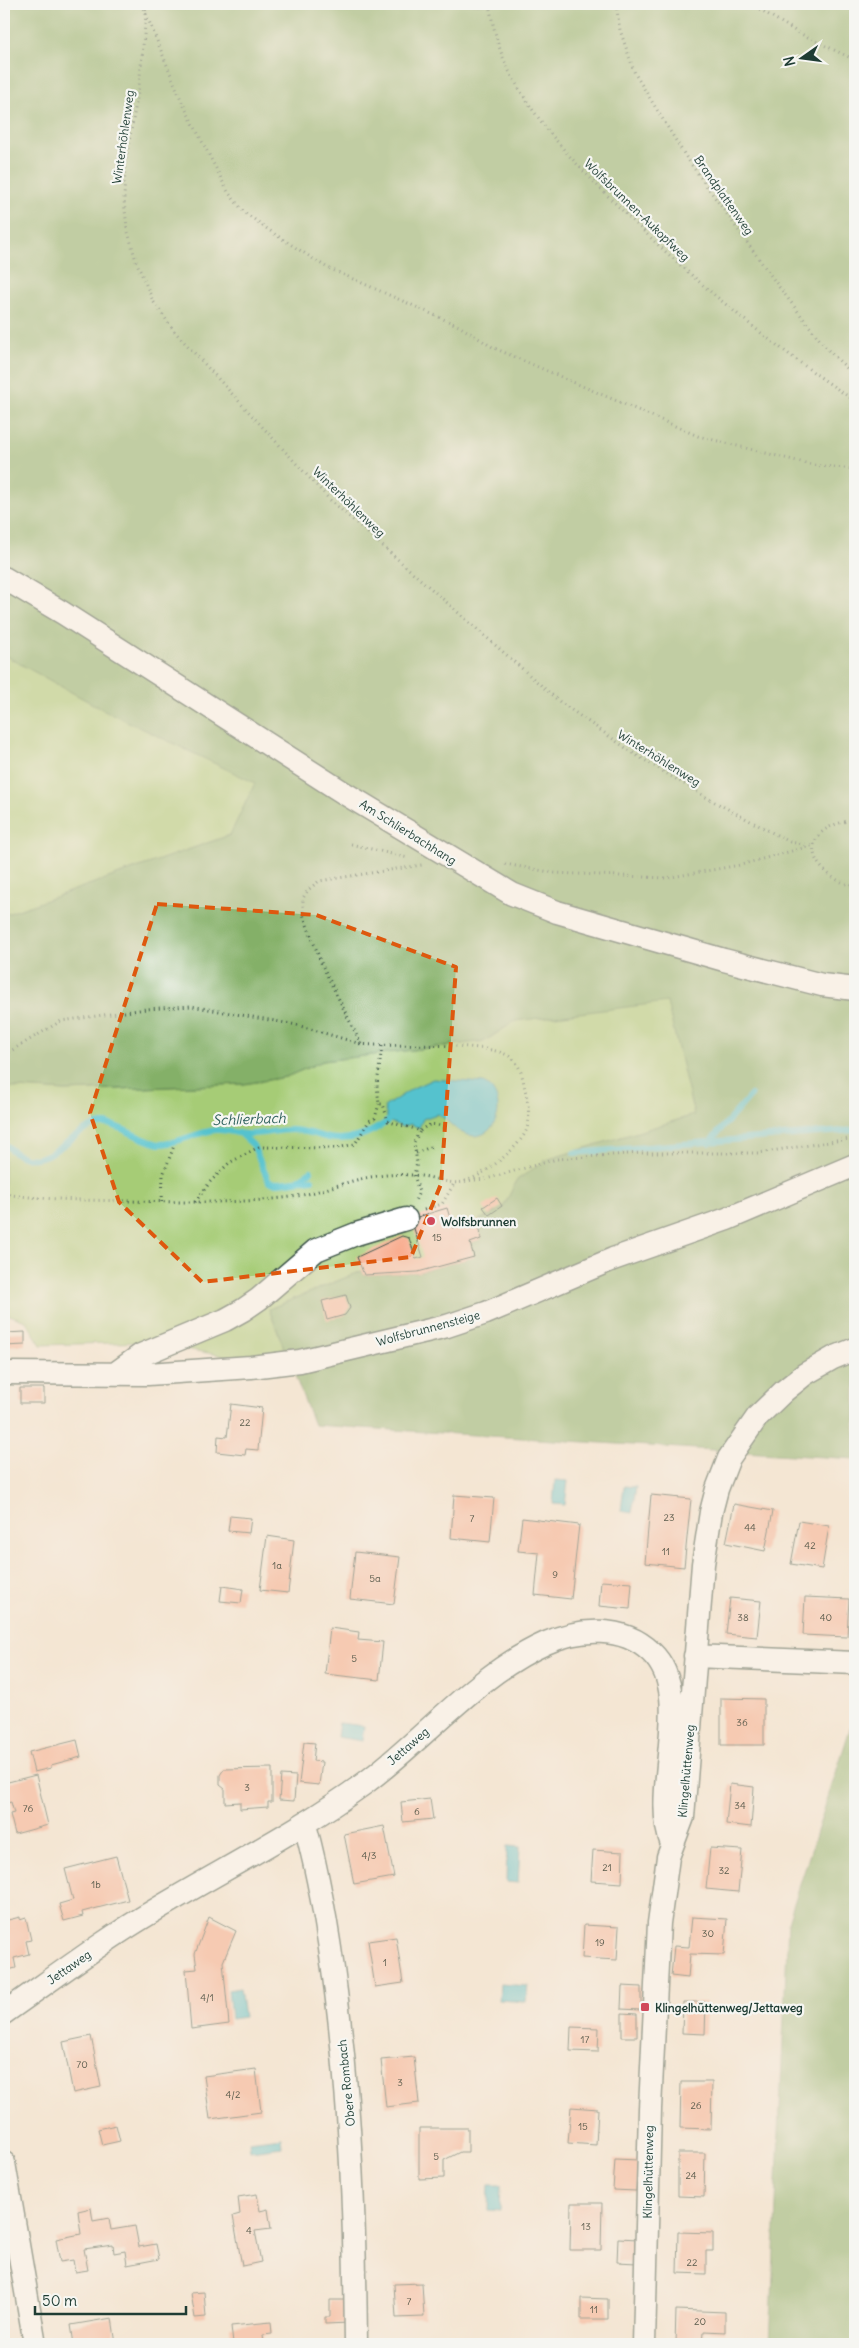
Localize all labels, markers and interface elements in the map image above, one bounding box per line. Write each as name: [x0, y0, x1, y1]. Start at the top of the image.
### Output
north arrow: [776, 32, 826, 82]
text: N: [779, 54, 799, 68]
street label: Winterhöhlenweg: [109, 89, 137, 185]
street label: Brandplattenweg: [691, 152, 757, 238]
street label: Wolfsbrunnen-Aukopfweg: [581, 156, 693, 264]
street label: Winterhöhlenweg: [310, 464, 388, 540]
street label: Winterhöhlenweg: [615, 726, 703, 790]
street label: Am Schlierbachhang: [357, 796, 459, 868]
water label: Schlierbach: [212, 1109, 287, 1129]
place label: Wolfsbrunnen: [441, 1214, 516, 1229]
marker: Wolfsbrunnen: [425, 1215, 437, 1227]
house number: 15: [432, 1231, 442, 1244]
street label: Wolfsbrunnensteige: [374, 1307, 482, 1349]
house number: 22: [240, 1416, 251, 1429]
house number: 23: [663, 1511, 675, 1524]
house number: 7: [470, 1512, 475, 1525]
house number: 44: [744, 1521, 756, 1534]
house number: 42: [804, 1539, 816, 1552]
house number: 11: [662, 1545, 670, 1558]
house number: 1a: [272, 1559, 282, 1572]
house number: 9: [552, 1568, 558, 1581]
house number: 5a: [369, 1572, 381, 1585]
house number: 38: [737, 1611, 749, 1624]
house number: 40: [820, 1611, 832, 1624]
house number: 5: [351, 1652, 357, 1665]
house number: 36: [736, 1716, 748, 1729]
street label: Jettaweg: [384, 1724, 432, 1768]
street label: Klingelhüttenweg: [674, 1724, 698, 1818]
house number: 3: [244, 1781, 250, 1794]
house number: 34: [734, 1799, 746, 1812]
house number: 76: [23, 1802, 33, 1815]
house number: 6: [414, 1805, 420, 1818]
house number: 4/3: [361, 1849, 377, 1862]
house number: 21: [602, 1861, 612, 1874]
house number: 32: [718, 1864, 730, 1877]
house number: 1b: [91, 1878, 101, 1891]
house number: 30: [702, 1927, 714, 1940]
house number: 19: [595, 1936, 605, 1949]
street label: Jettaweg: [44, 1946, 94, 1988]
house number: 1: [383, 1956, 387, 1969]
house number: 4/1: [200, 1991, 214, 2004]
place label: Klingelhüttenweg/Jettaweg: [655, 2000, 803, 2016]
marker: Klingelhüttenweg/Jettaweg: [639, 2001, 651, 2013]
house number: 17: [581, 2033, 590, 2046]
street label: Obere Rombach: [334, 2039, 358, 2127]
house number: 70: [76, 2058, 88, 2071]
house number: 3: [397, 2076, 403, 2089]
house number: 4/2: [226, 2088, 241, 2101]
house number: 26: [690, 2099, 702, 2112]
house number: 15: [578, 2120, 588, 2133]
street label: Klingelhüttenweg: [640, 2125, 656, 2219]
house number: 5: [433, 2150, 439, 2163]
house number: 24: [685, 2169, 697, 2182]
house number: 13: [581, 2220, 591, 2233]
house number: 4: [246, 2224, 252, 2237]
house number: 22: [687, 2256, 698, 2269]
scale bar: [35, 2283, 186, 2315]
text: 50 m: [42, 2291, 77, 2310]
house number: 7: [407, 2295, 412, 2308]
house number: 11: [590, 2303, 598, 2316]
house number: 20: [694, 2315, 706, 2328]

